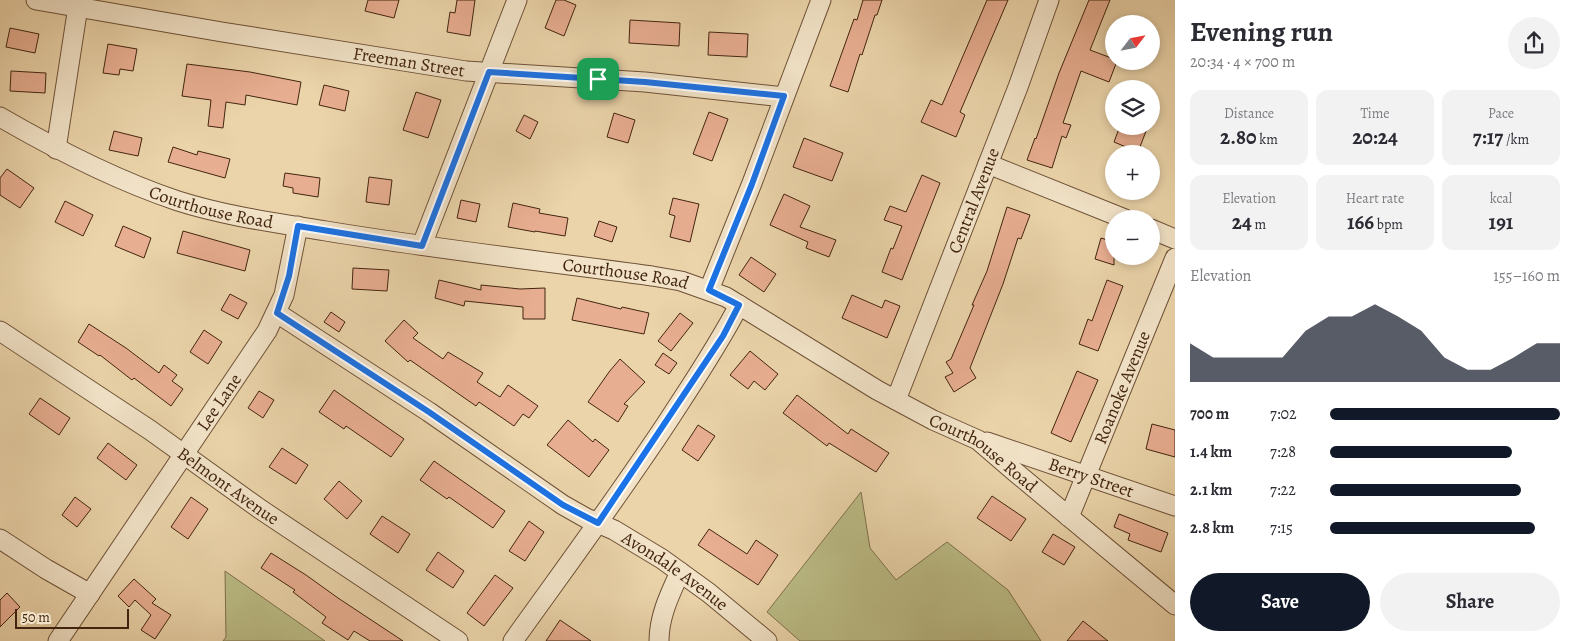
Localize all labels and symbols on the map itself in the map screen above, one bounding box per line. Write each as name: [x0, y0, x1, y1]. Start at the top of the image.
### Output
north arrow: [1105, 15, 1160, 70]
street label: Freeman Street: [351, 41, 467, 83]
pin: [577, 58, 619, 100]
street label: Central Avenue: [942, 144, 1005, 257]
street label: Courthouse Road: [146, 180, 275, 234]
street label: Courthouse Road: [561, 252, 693, 295]
street label: Roanoke Avenue: [1088, 327, 1156, 448]
street label: Lee Lane: [191, 369, 247, 436]
street label: Courthouse Road: [925, 408, 1043, 498]
street label: Belmont Avenue: [172, 441, 284, 531]
street label: Berry Street: [1045, 452, 1137, 503]
street label: Avondale Avenue: [617, 525, 733, 616]
scale bar: [15, 606, 129, 629]

